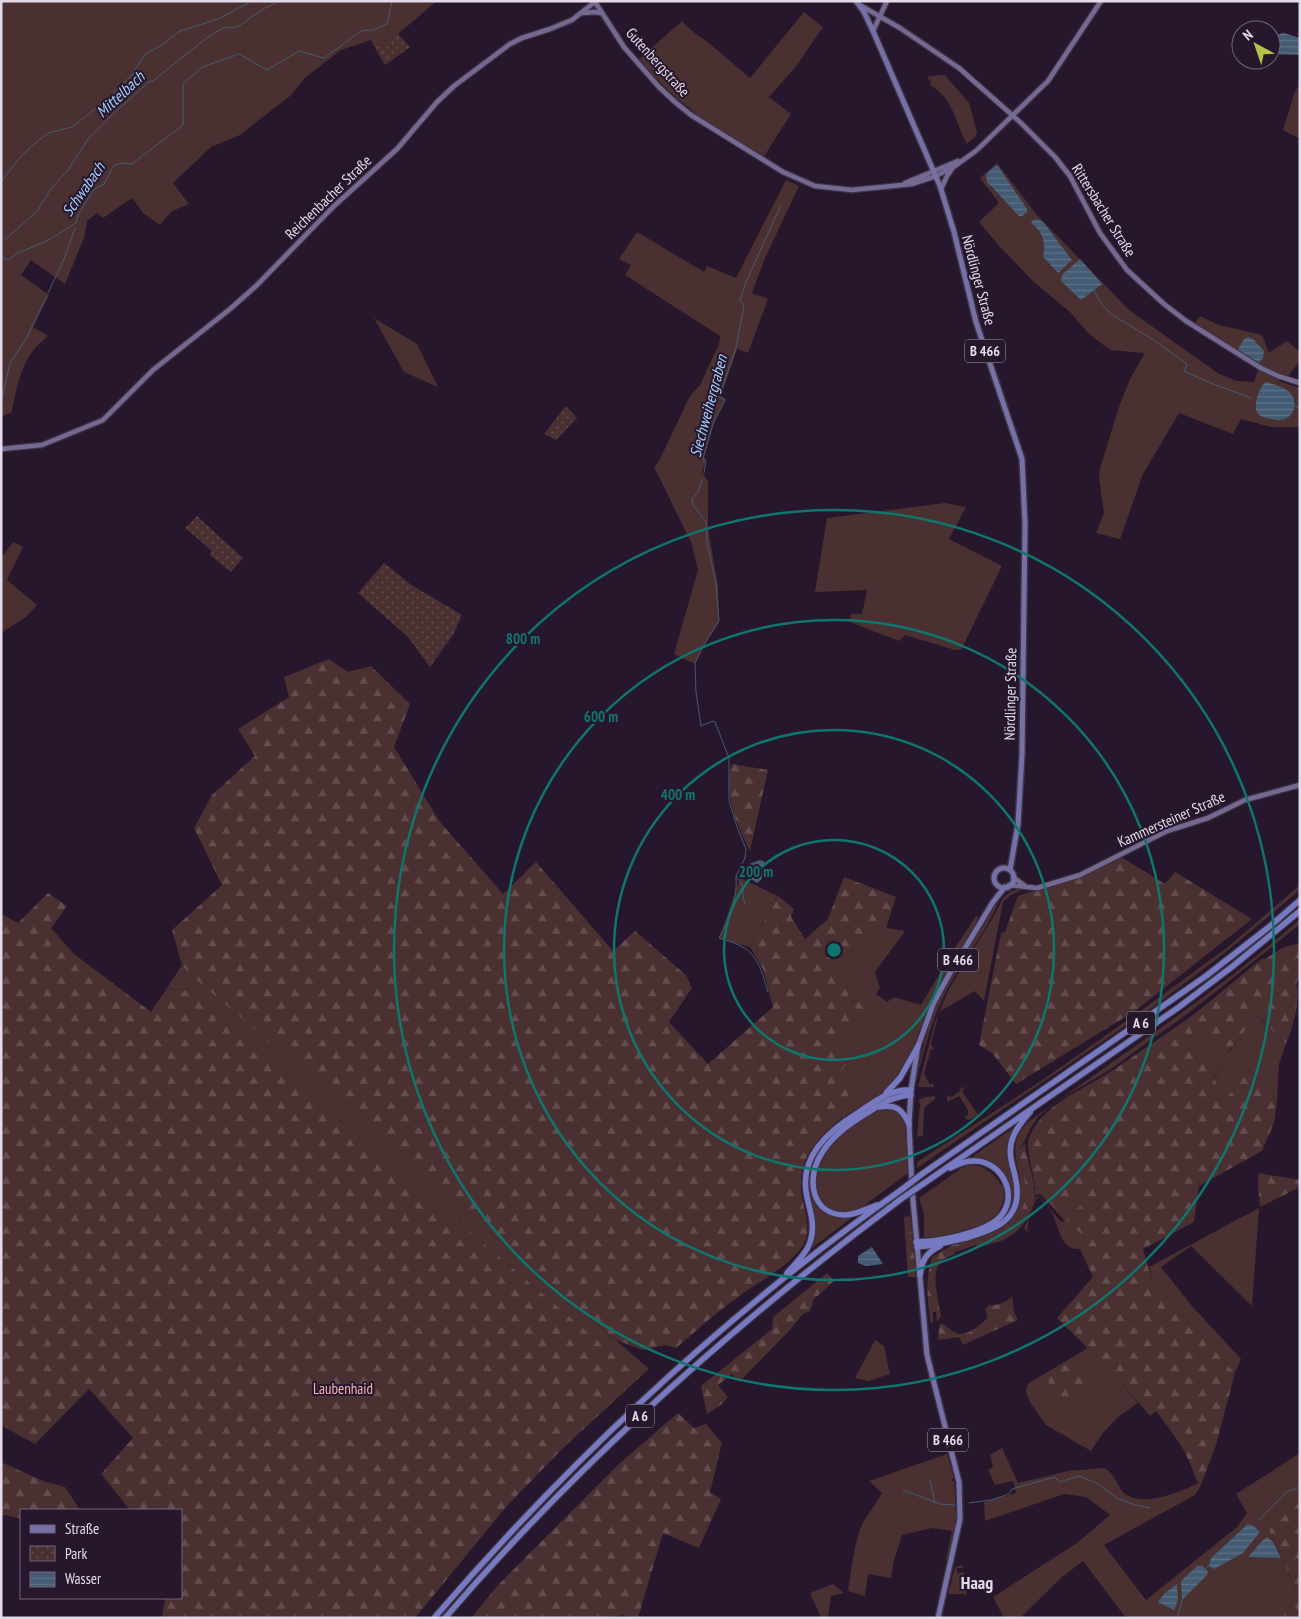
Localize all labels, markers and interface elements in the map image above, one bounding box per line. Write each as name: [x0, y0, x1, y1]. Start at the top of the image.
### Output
north arrow: [1231, 20, 1281, 70]
street label: Gutenbergstraße: [622, 23, 694, 101]
text: N: [1239, 26, 1256, 44]
water label: Mittelbach: [92, 66, 149, 121]
street label: Reichenbacher Straße: [281, 151, 375, 243]
water label: Schwabach: [57, 157, 109, 220]
street label: Rittersbacher Straße: [1068, 160, 1140, 260]
street label: Nördlinger Straße: [958, 233, 1000, 327]
road number: B 466: [965, 340, 1005, 362]
water label: Siechweihergraben: [685, 352, 732, 459]
text: 800 m: [506, 629, 540, 648]
street label: Nördlinger Straße: [1000, 648, 1020, 740]
text: 600 m: [584, 707, 618, 726]
text: 400 m: [661, 785, 695, 804]
street label: Kammersteiner Straße: [1114, 787, 1228, 851]
text: 200 m: [739, 862, 773, 881]
centre of rings: [825, 941, 843, 959]
road number: B 466: [938, 948, 978, 972]
road number: A 6: [1127, 1011, 1155, 1034]
park label: Laubenhaid: [313, 1379, 373, 1398]
road number: A 6: [626, 1404, 654, 1428]
road number: B 466: [928, 1428, 968, 1452]
legend: [20, 1509, 182, 1599]
text: Straße: [65, 1519, 99, 1538]
text: Park: [65, 1544, 87, 1563]
text: Wasser: [65, 1569, 102, 1588]
district label: Haag: [961, 1571, 993, 1594]

